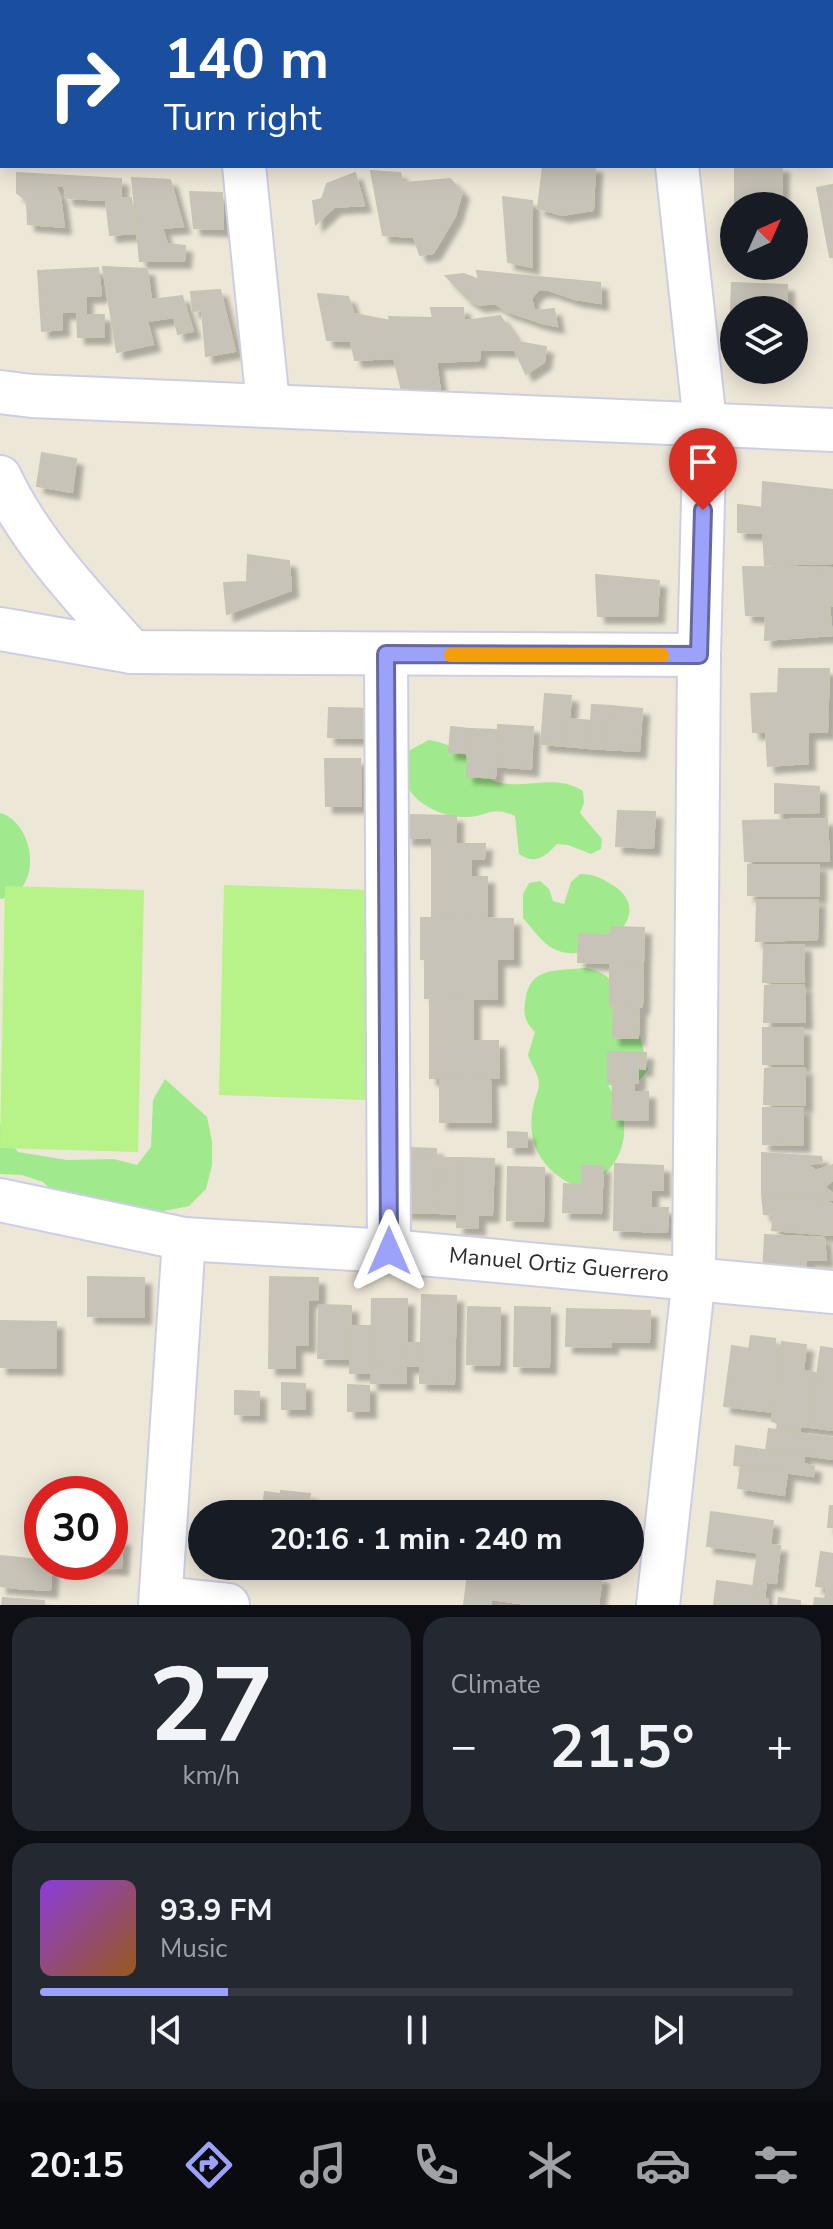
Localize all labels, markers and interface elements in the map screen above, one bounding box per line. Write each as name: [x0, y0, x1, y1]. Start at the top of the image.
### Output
text: 140 m: [164, 21, 329, 98]
icon: right: [32, 32, 136, 136]
text: Turn right: [164, 94, 321, 143]
north arrow: [720, 192, 808, 280]
map controls: [720, 192, 808, 384]
button: layers: [720, 296, 808, 384]
pin: [669, 428, 737, 510]
icon: arrive: [681, 440, 725, 484]
position arrow: [347, 1209, 431, 1293]
street label: Manuel Ortiz Guerrero: [448, 1240, 670, 1290]
speed limit sign: 30: [24, 1476, 128, 1580]
text: 20:16 · 1 min · 240 m: [270, 1519, 562, 1560]
text: 27: [149, 1635, 274, 1777]
text: Climate: [451, 1667, 541, 1702]
text: 21.5°: [549, 1706, 695, 1788]
text: −: [451, 1717, 477, 1777]
text: +: [767, 1717, 793, 1777]
text: km/h: [183, 1758, 240, 1793]
text: 93.9 FM: [160, 1890, 272, 1931]
text: Music: [160, 1931, 227, 1966]
icon: previous: [144, 2008, 188, 2052]
icon: pause: [395, 2008, 439, 2052]
icon: next: [646, 2008, 690, 2052]
icon: directions: [181, 2137, 237, 2193]
icon: music: [295, 2137, 351, 2193]
icon: phone: [408, 2137, 464, 2193]
icon: climate: [522, 2137, 578, 2193]
icon: car: [635, 2137, 691, 2193]
icon: filters: [748, 2137, 804, 2193]
text: 20:15: [29, 2141, 124, 2190]

